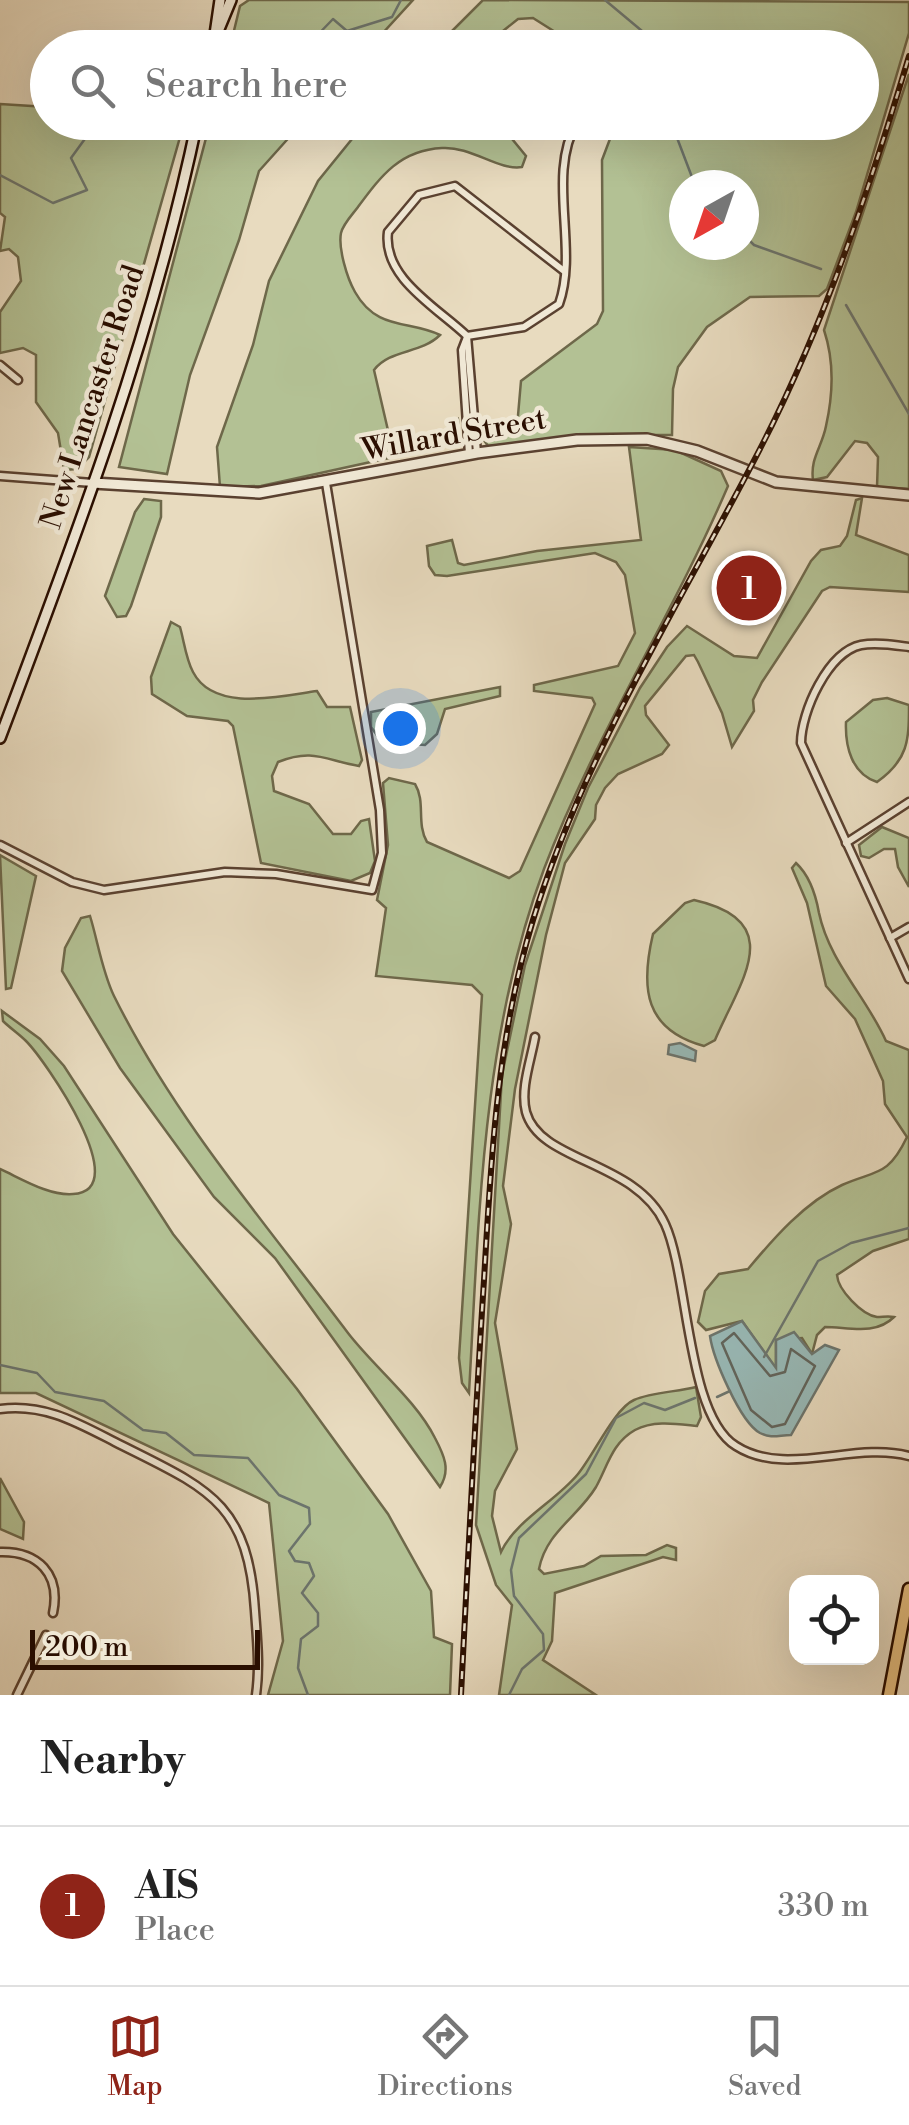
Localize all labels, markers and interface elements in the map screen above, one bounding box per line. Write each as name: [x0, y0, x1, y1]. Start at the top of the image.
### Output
search box: [30, 30, 879, 140]
icon: search: [65, 58, 120, 113]
text: Search here: [145, 62, 348, 109]
north arrow: [669, 170, 759, 260]
street label: New Lancaster Road: [32, 260, 154, 534]
street label: Willard Street: [358, 400, 549, 470]
pin: 1: [716, 550, 782, 626]
your location: [375, 703, 426, 754]
map controls: [789, 1575, 879, 1665]
button: locate: [789, 1575, 879, 1665]
scale bar: [30, 1625, 260, 1670]
text: 200 m: [45, 1630, 128, 1665]
text: Nearby: [40, 1734, 185, 1787]
text: AIS: [135, 1863, 198, 1910]
text: 1: [65, 1886, 80, 1926]
text: 330 m: [778, 1886, 869, 1926]
text: Place: [135, 1910, 215, 1950]
tab: Map: [108, 2009, 163, 2104]
tab: Directions: [378, 2009, 513, 2104]
tab: Saved: [728, 2009, 801, 2104]

